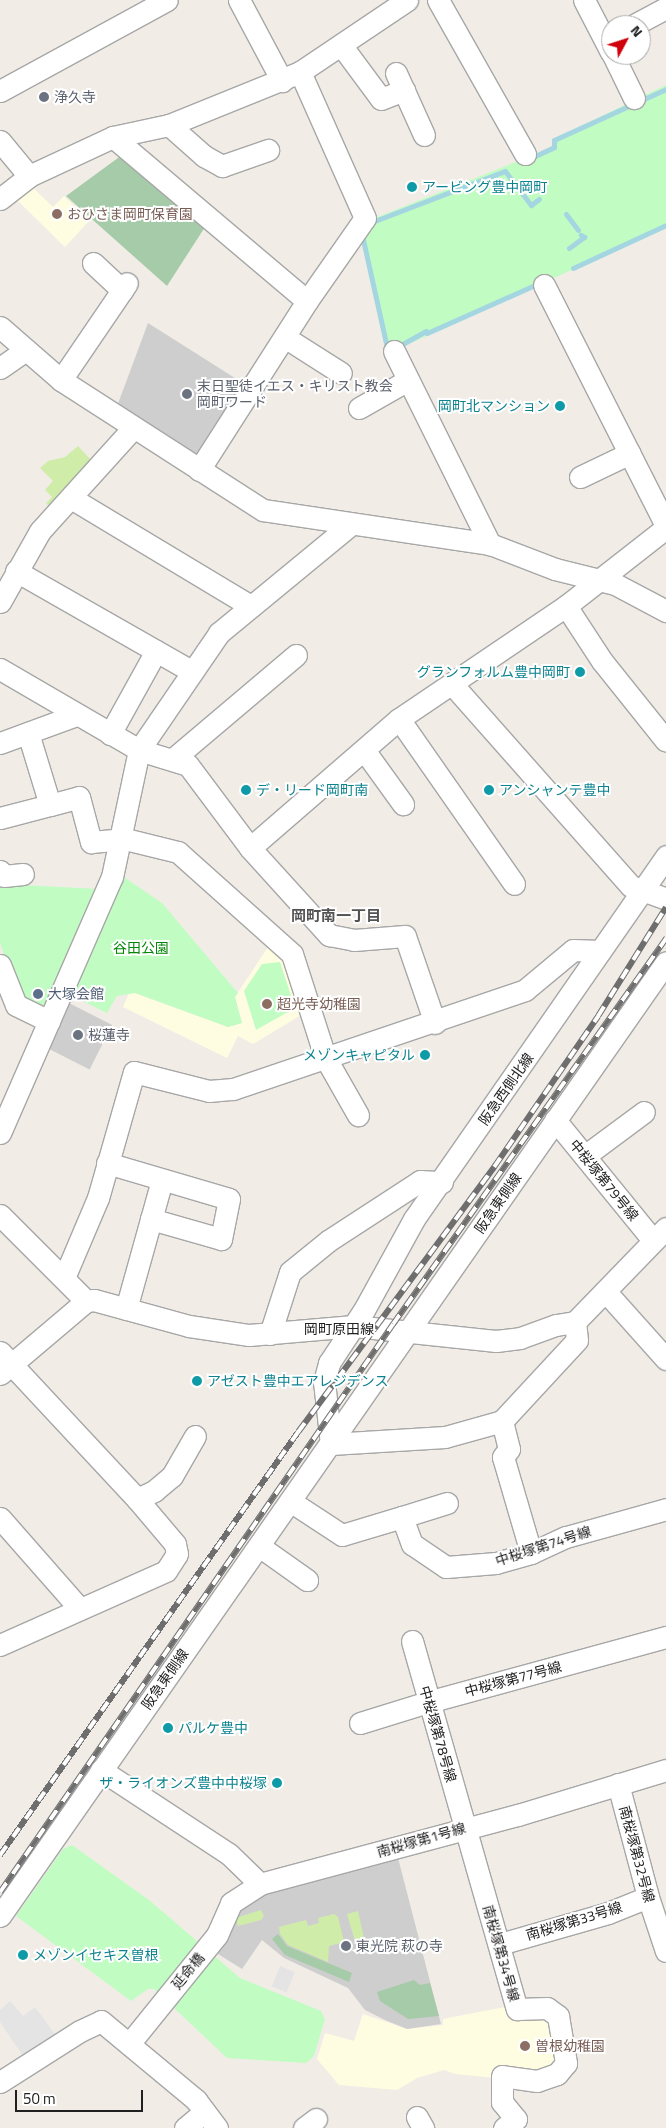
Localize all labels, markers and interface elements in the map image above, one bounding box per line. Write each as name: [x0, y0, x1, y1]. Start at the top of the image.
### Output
north arrow: [601, 15, 651, 65]
text: N: [626, 20, 648, 41]
place label: 浄久寺: [54, 89, 96, 105]
marker: 浄久寺: [38, 91, 50, 103]
place label: アービング豊中岡町: [422, 179, 547, 195]
marker: アービング豊中岡町: [406, 181, 418, 193]
place label: おひさま岡町保育園: [67, 206, 193, 222]
marker: おひさま岡町保育園: [51, 208, 63, 220]
place label: 末日聖徒イエス・キリスト教会 岡町ワード: [197, 378, 393, 411]
marker: 末日聖徒イエス・キリスト教会 岡町ワード: [181, 388, 193, 400]
place label: 岡町北マンション: [438, 398, 550, 414]
marker: 岡町北マンション: [554, 400, 566, 412]
place label: グランフォルム豊中岡町: [416, 664, 570, 680]
marker: グランフォルム豊中岡町: [574, 666, 586, 678]
place label: デ・リード岡町南: [256, 782, 368, 798]
place label: アンシャンテ豊中: [499, 782, 611, 798]
marker: デ・リード岡町南: [240, 784, 252, 796]
marker: アンシャンテ豊中: [483, 784, 495, 796]
district label: 岡町南一丁目: [291, 907, 381, 925]
park label: 谷田公園: [113, 940, 169, 956]
place label: 大塚会館: [48, 986, 104, 1002]
marker: 大塚会館: [32, 988, 44, 1000]
place label: 超光寺幼稚園: [277, 996, 361, 1012]
marker: 超光寺幼稚園: [261, 998, 273, 1010]
place label: 桜蓮寺: [88, 1027, 130, 1043]
marker: 桜蓮寺: [72, 1029, 84, 1041]
place label: メゾンキャピタル: [303, 1047, 415, 1063]
marker: メゾンキャピタル: [419, 1049, 431, 1061]
street label: 阪急西側北線: [475, 1050, 537, 1128]
street label: 中桜塚第79号線: [566, 1136, 642, 1224]
street label: 阪急東側線: [471, 1170, 525, 1236]
street label: 岡町原田線: [304, 1321, 374, 1337]
place label: アゼスト豊中エアレジデンス: [207, 1373, 389, 1389]
marker: アゼスト豊中エアレジデンス: [191, 1375, 203, 1387]
street label: 中桜塚第74号線: [493, 1523, 593, 1569]
street label: 阪急東側線: [138, 1646, 192, 1712]
street label: 中桜塚第77号線: [463, 1658, 563, 1700]
street label: 中桜塚第78号線: [416, 1684, 460, 1784]
place label: パルケ豊中: [178, 1720, 248, 1736]
marker: パルケ豊中: [162, 1722, 174, 1734]
place label: ザ・ライオンズ豊中中桜塚: [99, 1775, 267, 1791]
marker: ザ・ライオンズ豊中中桜塚: [271, 1777, 283, 1789]
street label: 南桜塚第32号線: [616, 1804, 658, 1904]
street label: 南桜塚第1号線: [375, 1819, 467, 1861]
street label: 南桜塚第33号線: [524, 1898, 624, 1944]
street label: 南桜塚第34号線: [479, 1903, 523, 2003]
place label: 東光院 萩の寺: [356, 1938, 443, 1954]
marker: 東光院 萩の寺: [340, 1940, 352, 1952]
place label: メゾンイセキス曽根: [33, 1947, 159, 1963]
marker: メゾンイセキス曽根: [17, 1949, 29, 1961]
street label: 延命橋: [168, 1950, 208, 1992]
place label: 曽根幼稚園: [535, 2038, 605, 2054]
marker: 曽根幼稚園: [519, 2040, 531, 2052]
scale bar: [18, 2080, 145, 2112]
text: 50 m: [23, 2087, 56, 2110]

